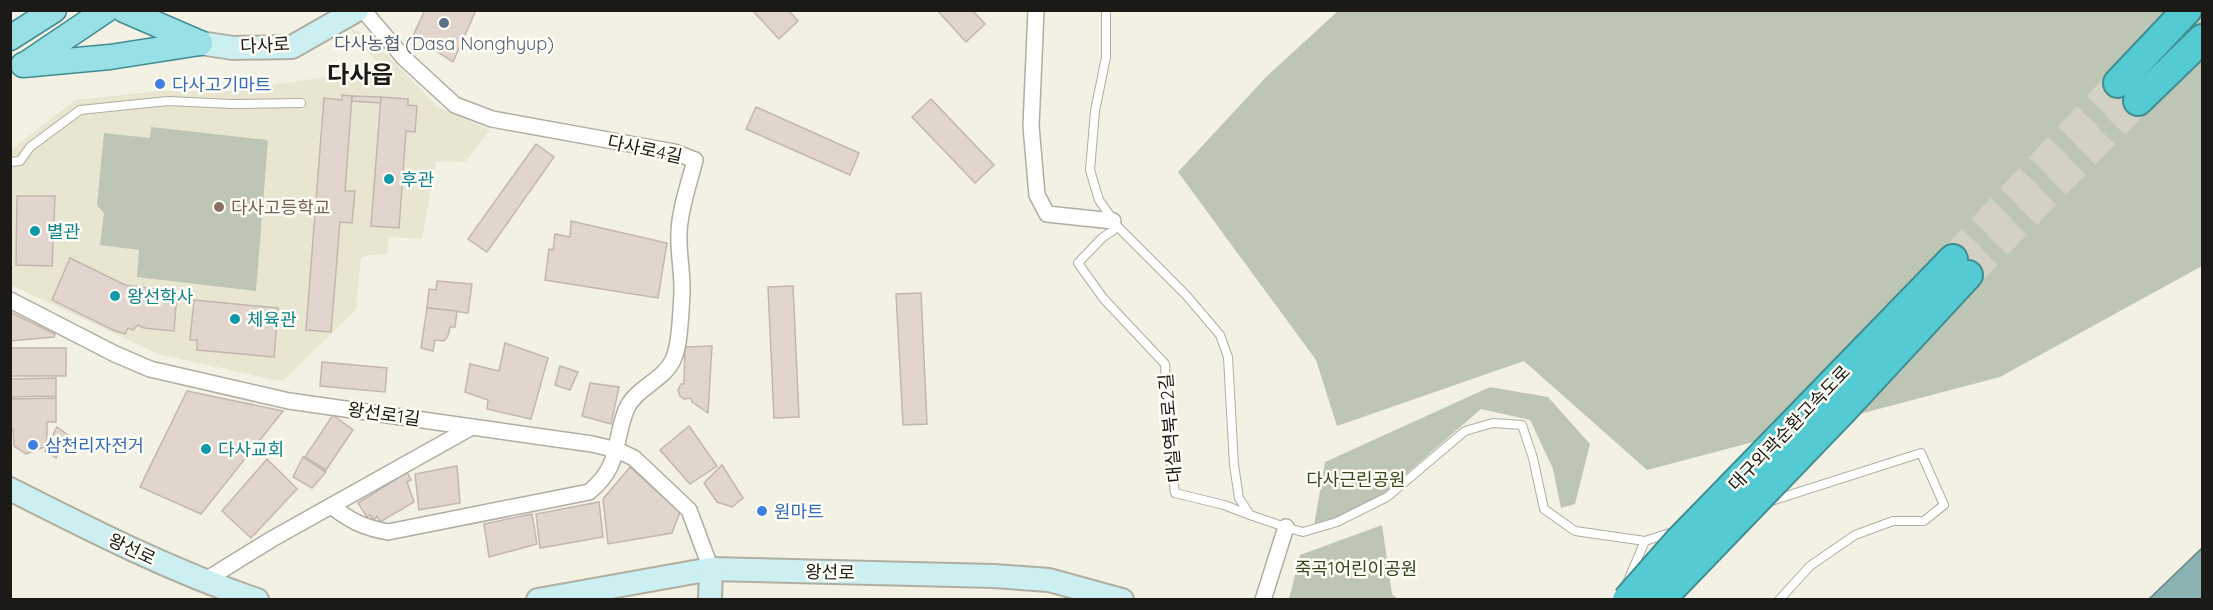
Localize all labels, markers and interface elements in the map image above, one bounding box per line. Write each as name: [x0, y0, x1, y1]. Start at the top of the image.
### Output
marker: 다사농협 (Dasa Nonghyup): [437, 16, 451, 30]
street label: 다사로: [240, 32, 290, 58]
place label: 다사농협 (Dasa Nonghyup): [334, 32, 554, 55]
district label: 다사읍: [327, 59, 393, 89]
place label: 다사고기마트: [172, 73, 271, 96]
marker: 다사고기마트: [153, 77, 167, 91]
street label: 다사로4길: [606, 130, 684, 168]
place label: 후관: [401, 168, 435, 191]
marker: 후관: [382, 172, 396, 186]
place label: 다사고등학교: [231, 196, 330, 219]
marker: 다사고등학교: [212, 200, 226, 214]
place label: 별관: [47, 220, 81, 243]
marker: 별관: [28, 224, 42, 238]
place label: 왕선학사: [127, 285, 194, 308]
marker: 왕선학사: [108, 289, 122, 303]
place label: 체육관: [247, 308, 297, 331]
marker: 체육관: [228, 312, 242, 326]
street label: 대구외곽순환고속도로: [1723, 360, 1855, 496]
street label: 대실역북로2길: [1154, 373, 1186, 483]
street label: 왕선로1길: [346, 398, 422, 430]
place label: 삼천리자전거: [45, 434, 144, 457]
marker: 삼천리자전거: [26, 438, 40, 452]
place label: 다사교회: [218, 438, 284, 461]
marker: 다사교회: [199, 442, 213, 456]
park label: 다사근린공원: [1306, 468, 1406, 491]
place label: 원마트: [774, 500, 824, 523]
marker: 원마트: [755, 504, 769, 518]
street label: 왕선로: [105, 528, 159, 570]
park label: 죽곡1어린이공원: [1295, 557, 1417, 580]
street label: 왕선로: [805, 560, 855, 584]

